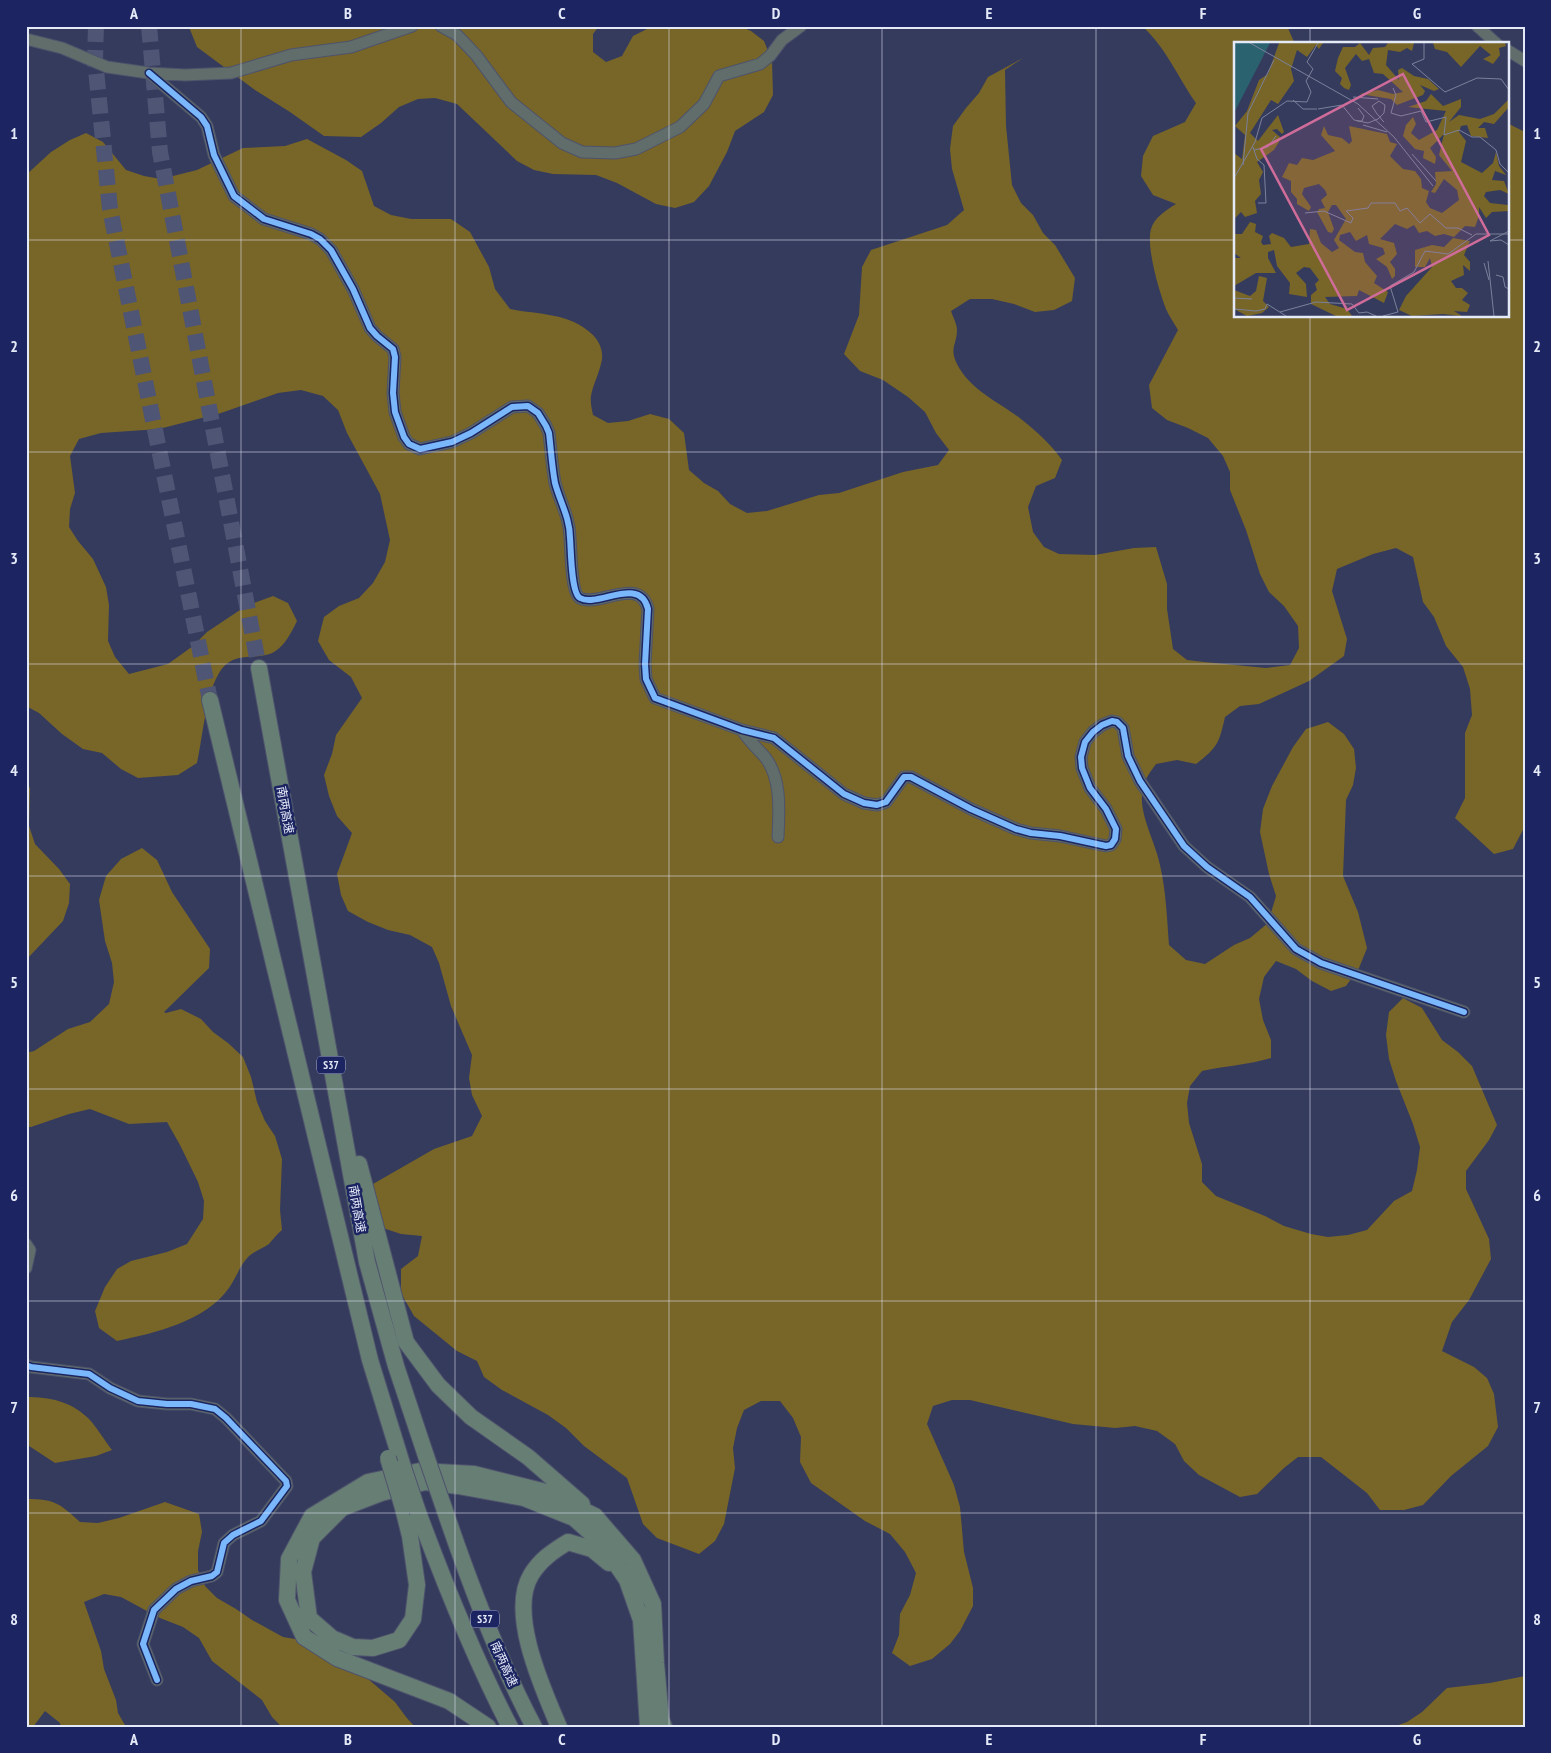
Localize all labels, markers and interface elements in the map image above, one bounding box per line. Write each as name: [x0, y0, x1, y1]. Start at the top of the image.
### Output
text: A: [129, 3, 139, 23]
text: B: [344, 3, 352, 23]
text: C: [558, 3, 566, 23]
text: D: [772, 3, 781, 23]
text: E: [986, 3, 993, 23]
text: F: [1200, 3, 1207, 23]
text: G: [1413, 3, 1421, 23]
inset map: [1234, 42, 1508, 318]
text: 1: [10, 123, 18, 143]
text: 1: [1533, 123, 1541, 143]
text: 2: [10, 336, 18, 356]
text: 2: [1533, 336, 1541, 356]
text: 3: [10, 548, 18, 568]
text: 3: [1533, 548, 1541, 568]
text: 4: [10, 760, 18, 780]
text: 4: [1533, 760, 1541, 780]
street label: 南两高速: [274, 785, 297, 835]
text: 5: [10, 972, 18, 992]
text: 5: [1533, 972, 1541, 992]
road number: S37: [317, 1056, 345, 1074]
street label: 南两高速: [346, 1184, 369, 1234]
text: 6: [10, 1185, 18, 1205]
text: 6: [1533, 1185, 1541, 1205]
text: 7: [10, 1397, 18, 1417]
text: 7: [1533, 1397, 1541, 1417]
text: 8: [10, 1609, 18, 1629]
text: 8: [1533, 1609, 1541, 1629]
road number: S37: [471, 1610, 499, 1628]
street label: 南两高速: [488, 1639, 521, 1689]
text: A: [129, 1729, 139, 1749]
text: B: [344, 1729, 352, 1749]
text: C: [558, 1729, 566, 1749]
text: D: [772, 1729, 781, 1749]
text: E: [986, 1729, 993, 1749]
text: F: [1200, 1729, 1207, 1749]
text: G: [1413, 1729, 1421, 1749]

